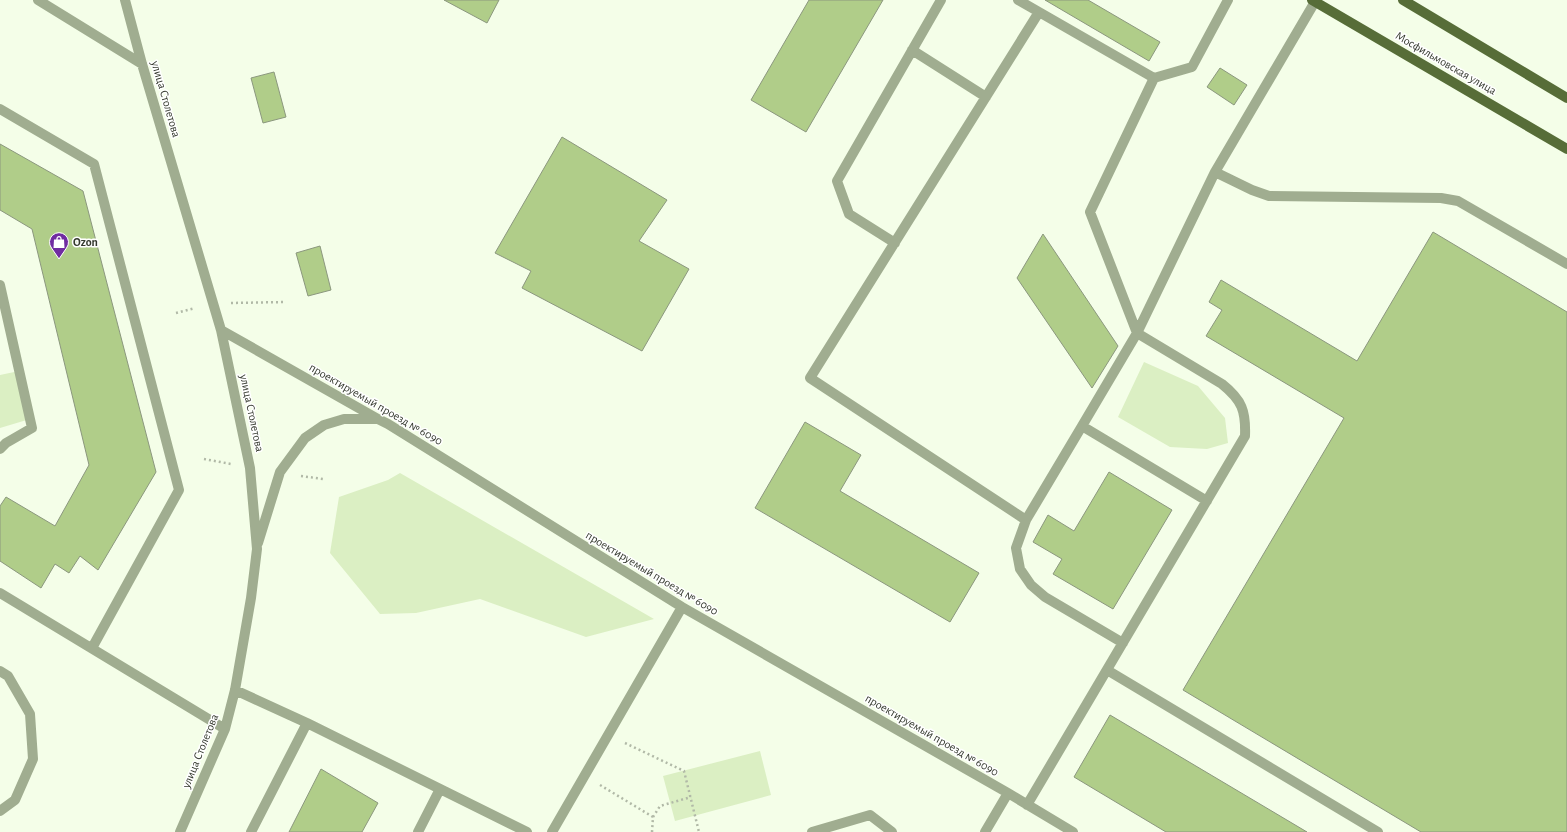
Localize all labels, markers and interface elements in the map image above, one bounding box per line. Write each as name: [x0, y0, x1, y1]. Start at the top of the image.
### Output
street label: Мосфильмовская улица: [1393, 29, 1499, 98]
street label: улица Столетова: [148, 58, 183, 139]
shop icon: Ozon: [48, 231, 70, 259]
place label: Ozon: [73, 236, 98, 248]
street label: проектируемый проезд № 6090: [307, 361, 445, 448]
street label: улица Столетова: [237, 372, 266, 454]
street label: проектируемый проезд № 6090: [583, 529, 720, 618]
street label: проектируемый проезд № 6090: [863, 692, 1001, 779]
street label: улица Столетова: [179, 712, 221, 791]

